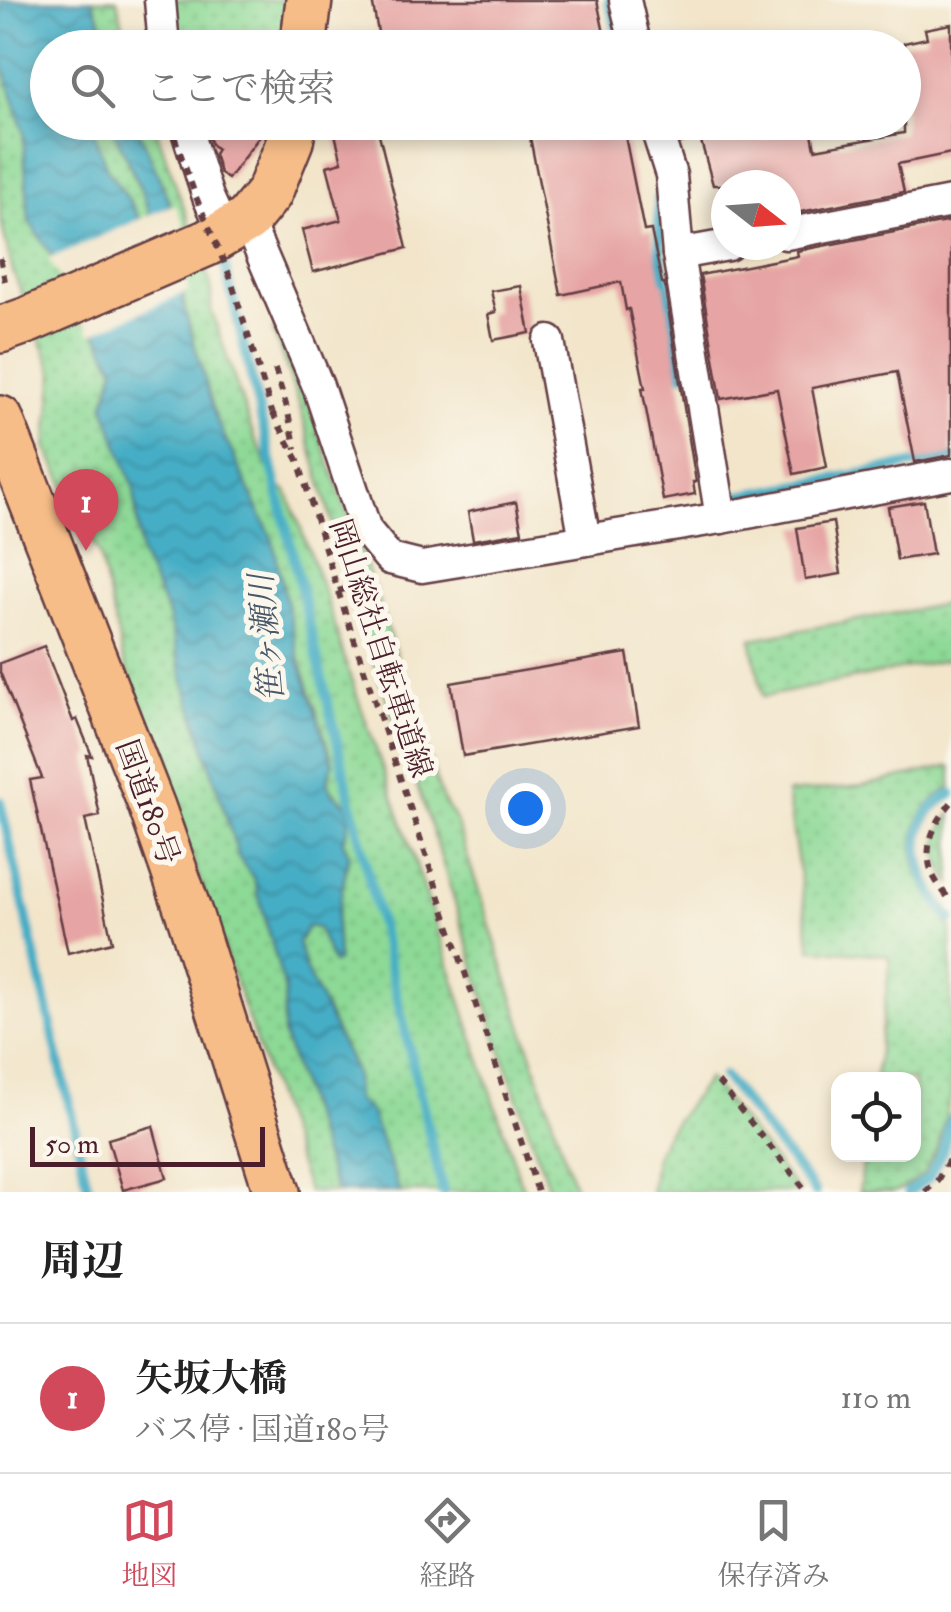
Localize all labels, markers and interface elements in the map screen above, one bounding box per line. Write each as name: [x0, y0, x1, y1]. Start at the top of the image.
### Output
search box: [30, 30, 921, 140]
icon: search: [65, 58, 120, 113]
text: ここで検索: [145, 65, 335, 113]
north arrow: [711, 170, 801, 260]
pin: 1: [54, 468, 118, 551]
street label: 岡山総社自転車道線: [321, 514, 440, 782]
water label: 笹ヶ瀬川: [241, 569, 292, 703]
street label: 国道180号: [108, 735, 187, 870]
your location: [500, 783, 551, 834]
map controls: [831, 1072, 921, 1162]
button: locate: [831, 1072, 921, 1162]
scale bar: [30, 1122, 265, 1166]
text: 50 m: [45, 1127, 99, 1162]
text: 周辺: [40, 1236, 124, 1288]
text: 矢坂大橋: [135, 1355, 287, 1403]
text: 1: [67, 1378, 78, 1418]
text: 110 m: [840, 1378, 911, 1418]
text: バス停 · 国道180号: [135, 1410, 390, 1450]
tab: 地図: [121, 1493, 177, 1594]
tab: 経路: [419, 1493, 476, 1594]
tab: 保存済み: [718, 1493, 830, 1594]

